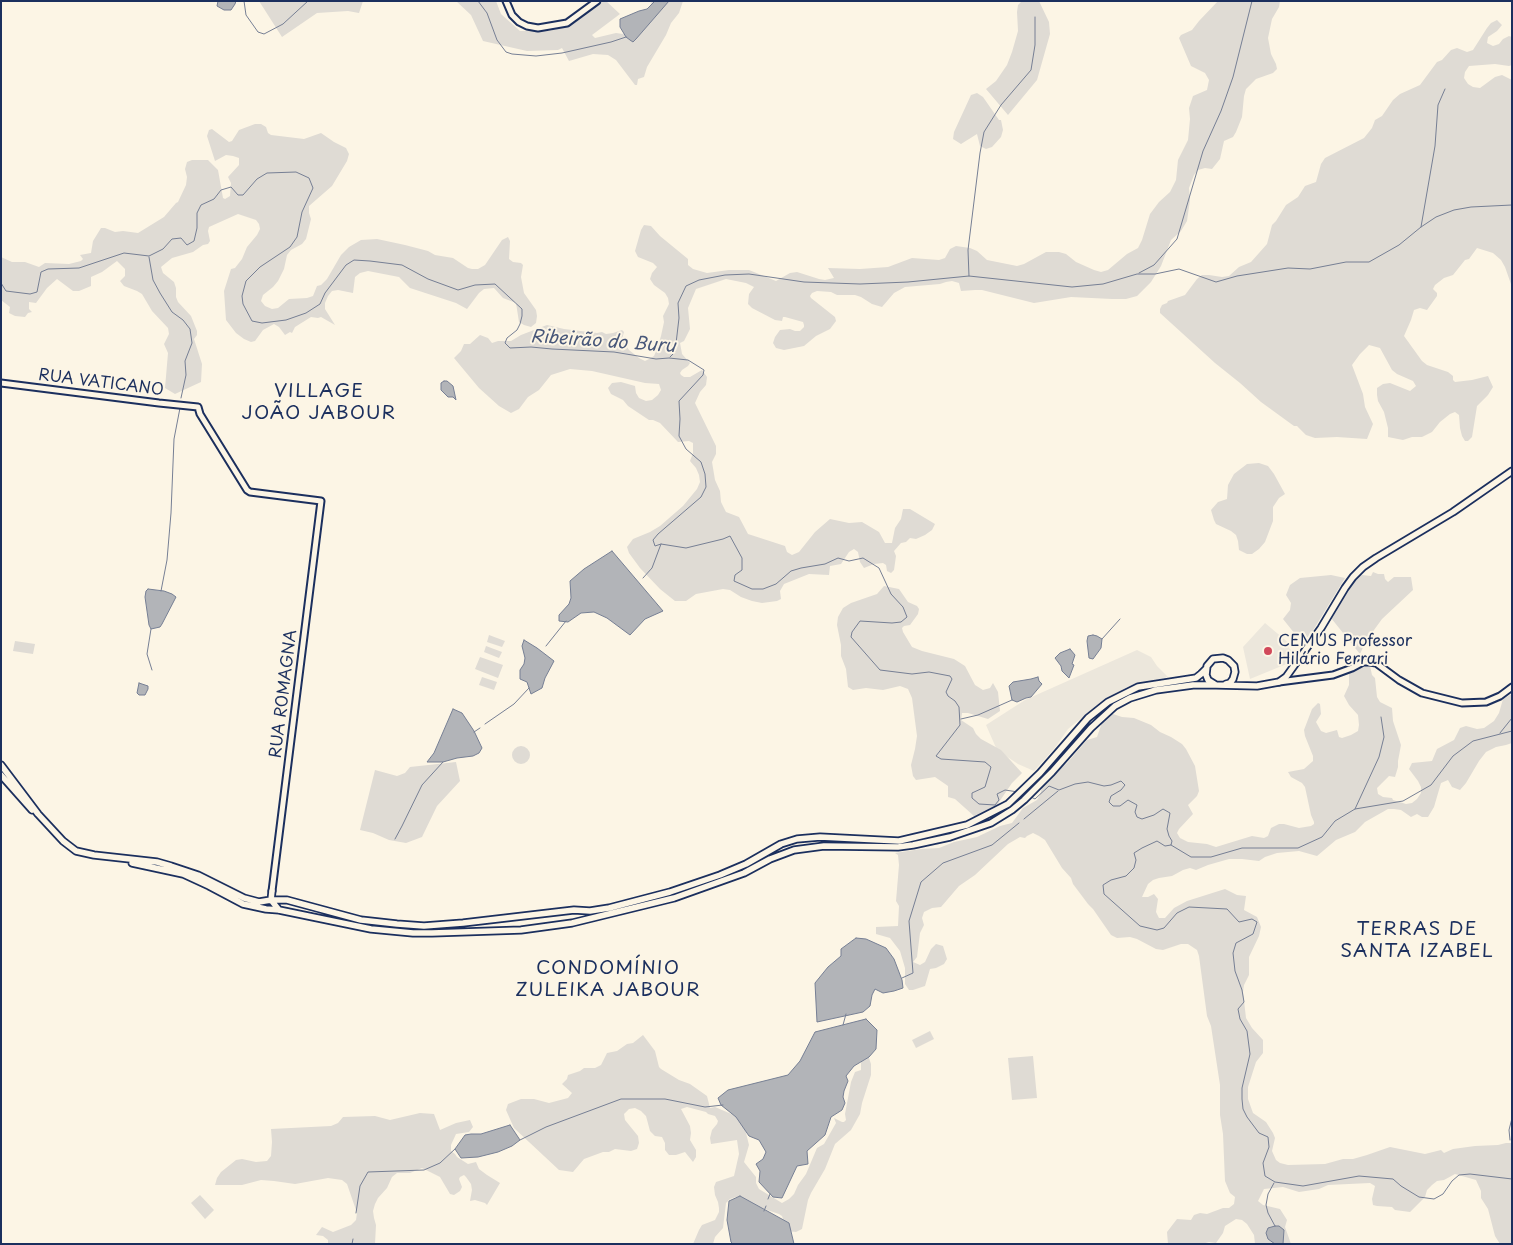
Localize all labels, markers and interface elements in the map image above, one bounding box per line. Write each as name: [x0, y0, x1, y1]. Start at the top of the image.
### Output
water label: Ribeirão do Buru: [530, 326, 676, 358]
street label: RUA VATICANO: [37, 366, 165, 400]
district label: VILLAGE JOÃO JABOUR: [242, 381, 396, 425]
street label: RUA ROMAGNA: [267, 629, 301, 759]
place label: CEMUS Professor Hilário Ferrari: [1278, 632, 1412, 670]
marker: CEMUS Professor Hilário Ferrari: [1262, 645, 1274, 657]
district label: TERRAS DE SANTA IZABEL: [1339, 919, 1495, 963]
district label: CONDOMÍNIO ZULEIKA JABOUR: [515, 958, 701, 1002]

